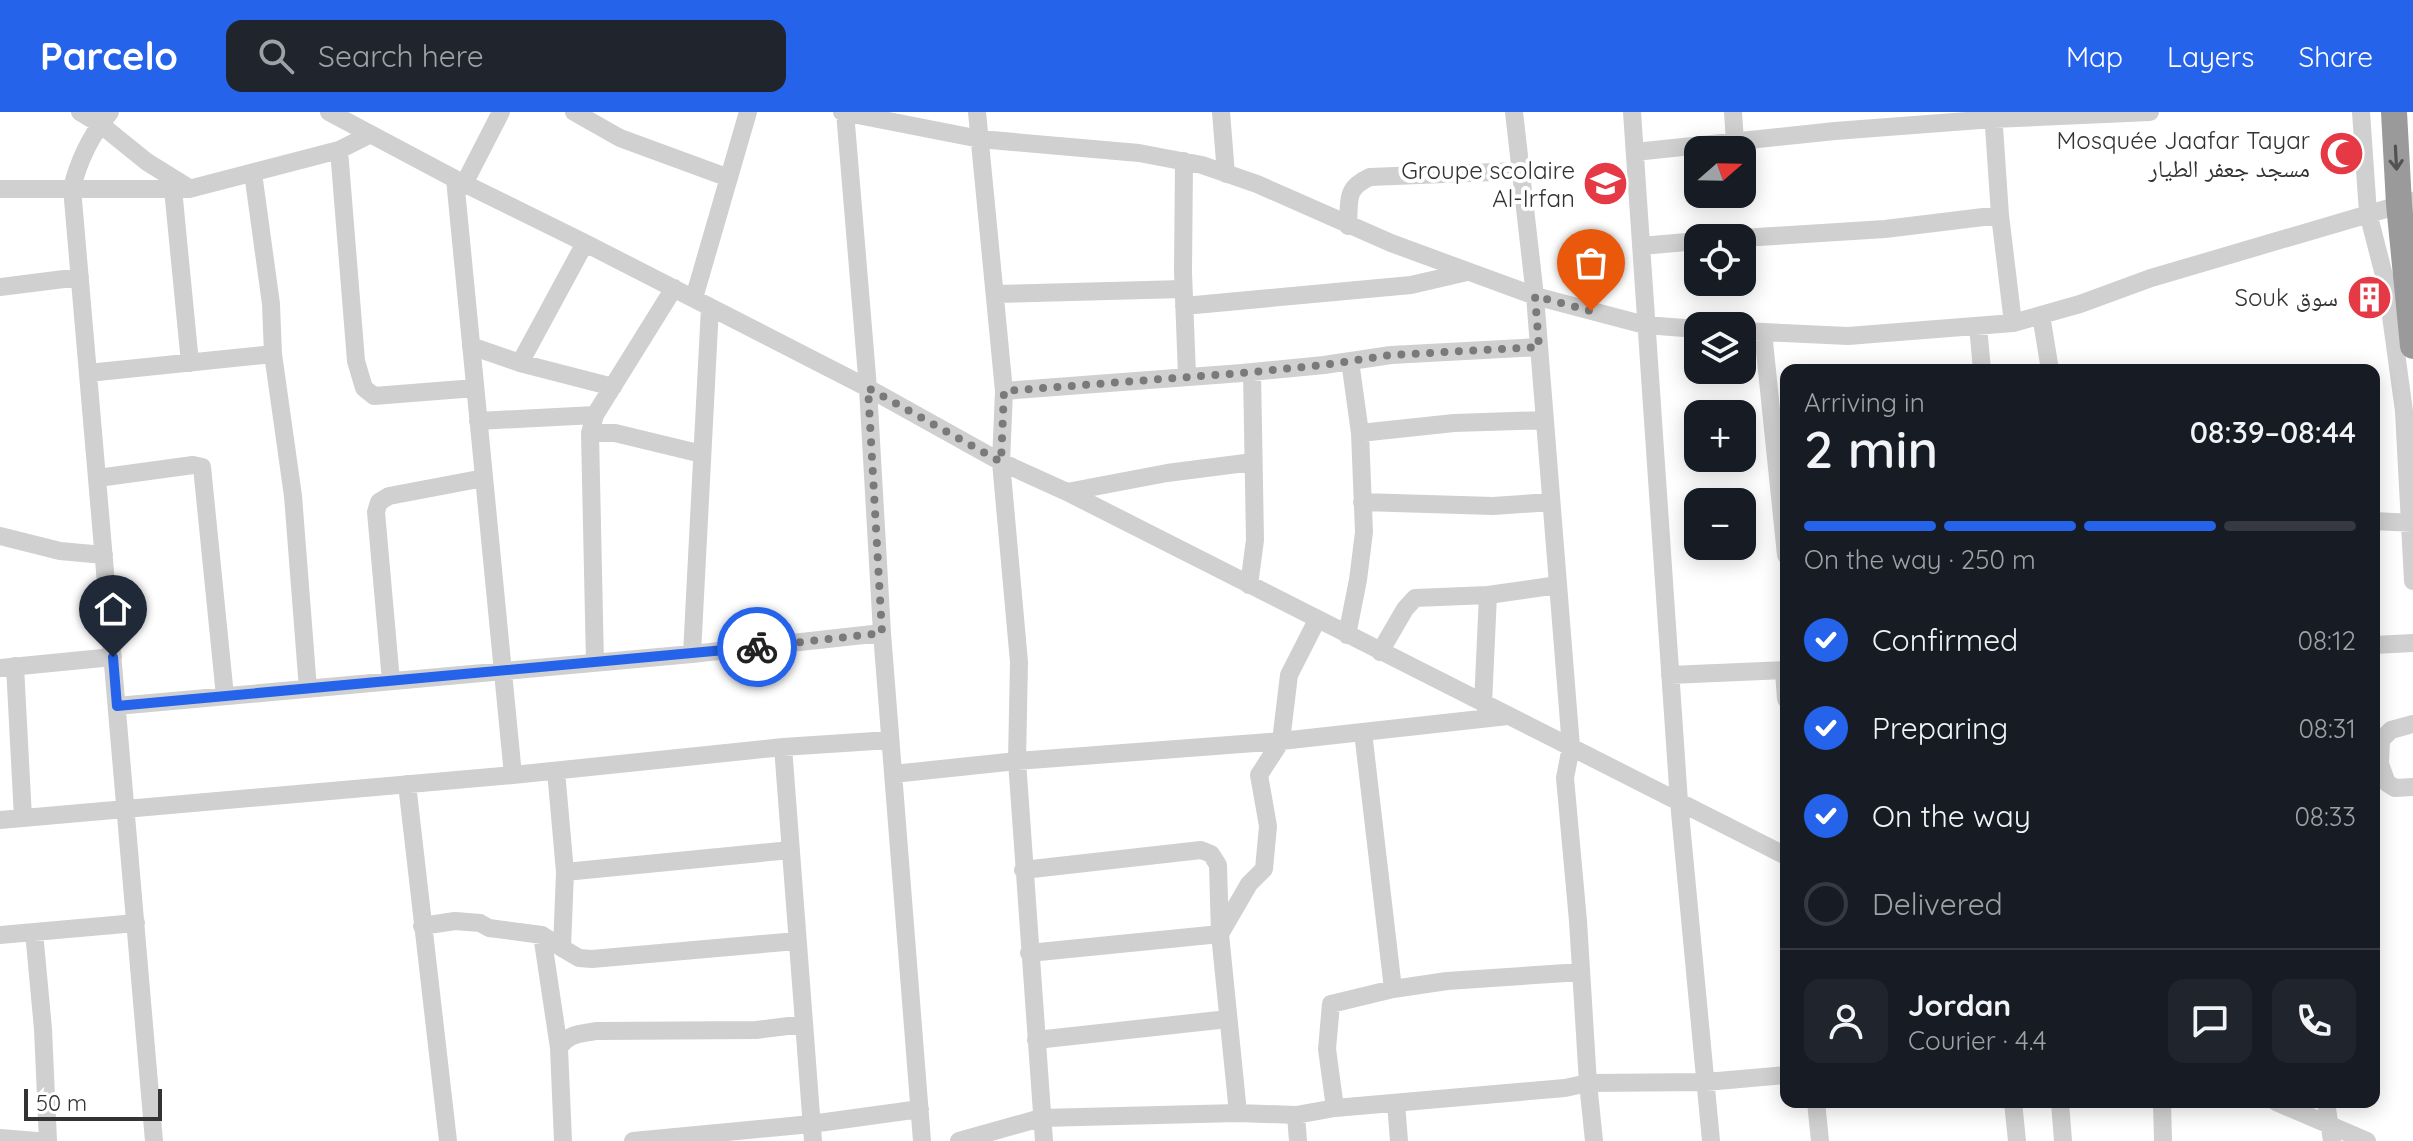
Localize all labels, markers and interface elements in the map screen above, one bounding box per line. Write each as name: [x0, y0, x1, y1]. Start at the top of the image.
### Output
search box: [226, 20, 786, 92]
text: Parcelo: [40, 32, 178, 80]
icon: search: [254, 34, 298, 78]
text: Search here: [318, 37, 484, 75]
text: Map: [2066, 39, 2123, 74]
text: Layers: [2167, 39, 2254, 74]
text: Share: [2298, 39, 2373, 74]
place label: Mosquée Jaafar Tayar مسجد جعفر الطيار: [2056, 125, 2310, 183]
mosque icon: Mosquée Jaafar Tayar مسجد جعفر الطيار: [2317, 130, 2365, 178]
north arrow: [1684, 136, 1756, 208]
map controls: [1684, 136, 1756, 560]
one-way arrow: [2389, 144, 2404, 171]
place label: Groupe scolaire Al-Irfan: [1401, 155, 1575, 213]
school or university icon: Groupe scolaire Al-Irfan: [1582, 160, 1630, 208]
button: locate: [1684, 224, 1756, 296]
pin: [1557, 229, 1625, 311]
icon: bag: [1569, 241, 1613, 285]
building icon: Souk سوق: [2345, 273, 2393, 321]
place label: Souk سوق: [2234, 282, 2338, 312]
button: layers: [1684, 312, 1756, 384]
text: Arriving in: [1804, 386, 1925, 419]
button: +: [1684, 400, 1756, 472]
text: 08:39–08:44: [2190, 413, 2356, 451]
text: 2 min: [1804, 416, 1938, 481]
button: −: [1684, 488, 1756, 560]
text: On the way · 250 m: [1804, 543, 2036, 576]
pin: [79, 575, 147, 657]
icon: home: [91, 587, 135, 631]
courier: [717, 607, 797, 687]
icon: check: [1804, 618, 1848, 662]
text: Confirmed: [1872, 621, 2018, 659]
text: 08:12: [2298, 624, 2356, 657]
icon: bike: [735, 625, 779, 669]
icon: check: [1804, 706, 1848, 750]
text: Preparing: [1872, 709, 2008, 747]
text: 08:31: [2298, 712, 2356, 745]
icon: check: [1804, 794, 1848, 838]
text: On the way: [1872, 797, 2031, 835]
text: 08:33: [2294, 800, 2356, 833]
text: Delivered: [1872, 885, 2003, 923]
button: person: [1804, 979, 1888, 1063]
button: chat: [2168, 979, 2252, 1063]
button: phone: [2272, 979, 2356, 1063]
text: Jordan: [1908, 986, 2011, 1024]
text: Courier · 4.4: [1908, 1024, 2046, 1057]
scale bar: [24, 1085, 162, 1121]
text: 50 m: [36, 1089, 87, 1117]

